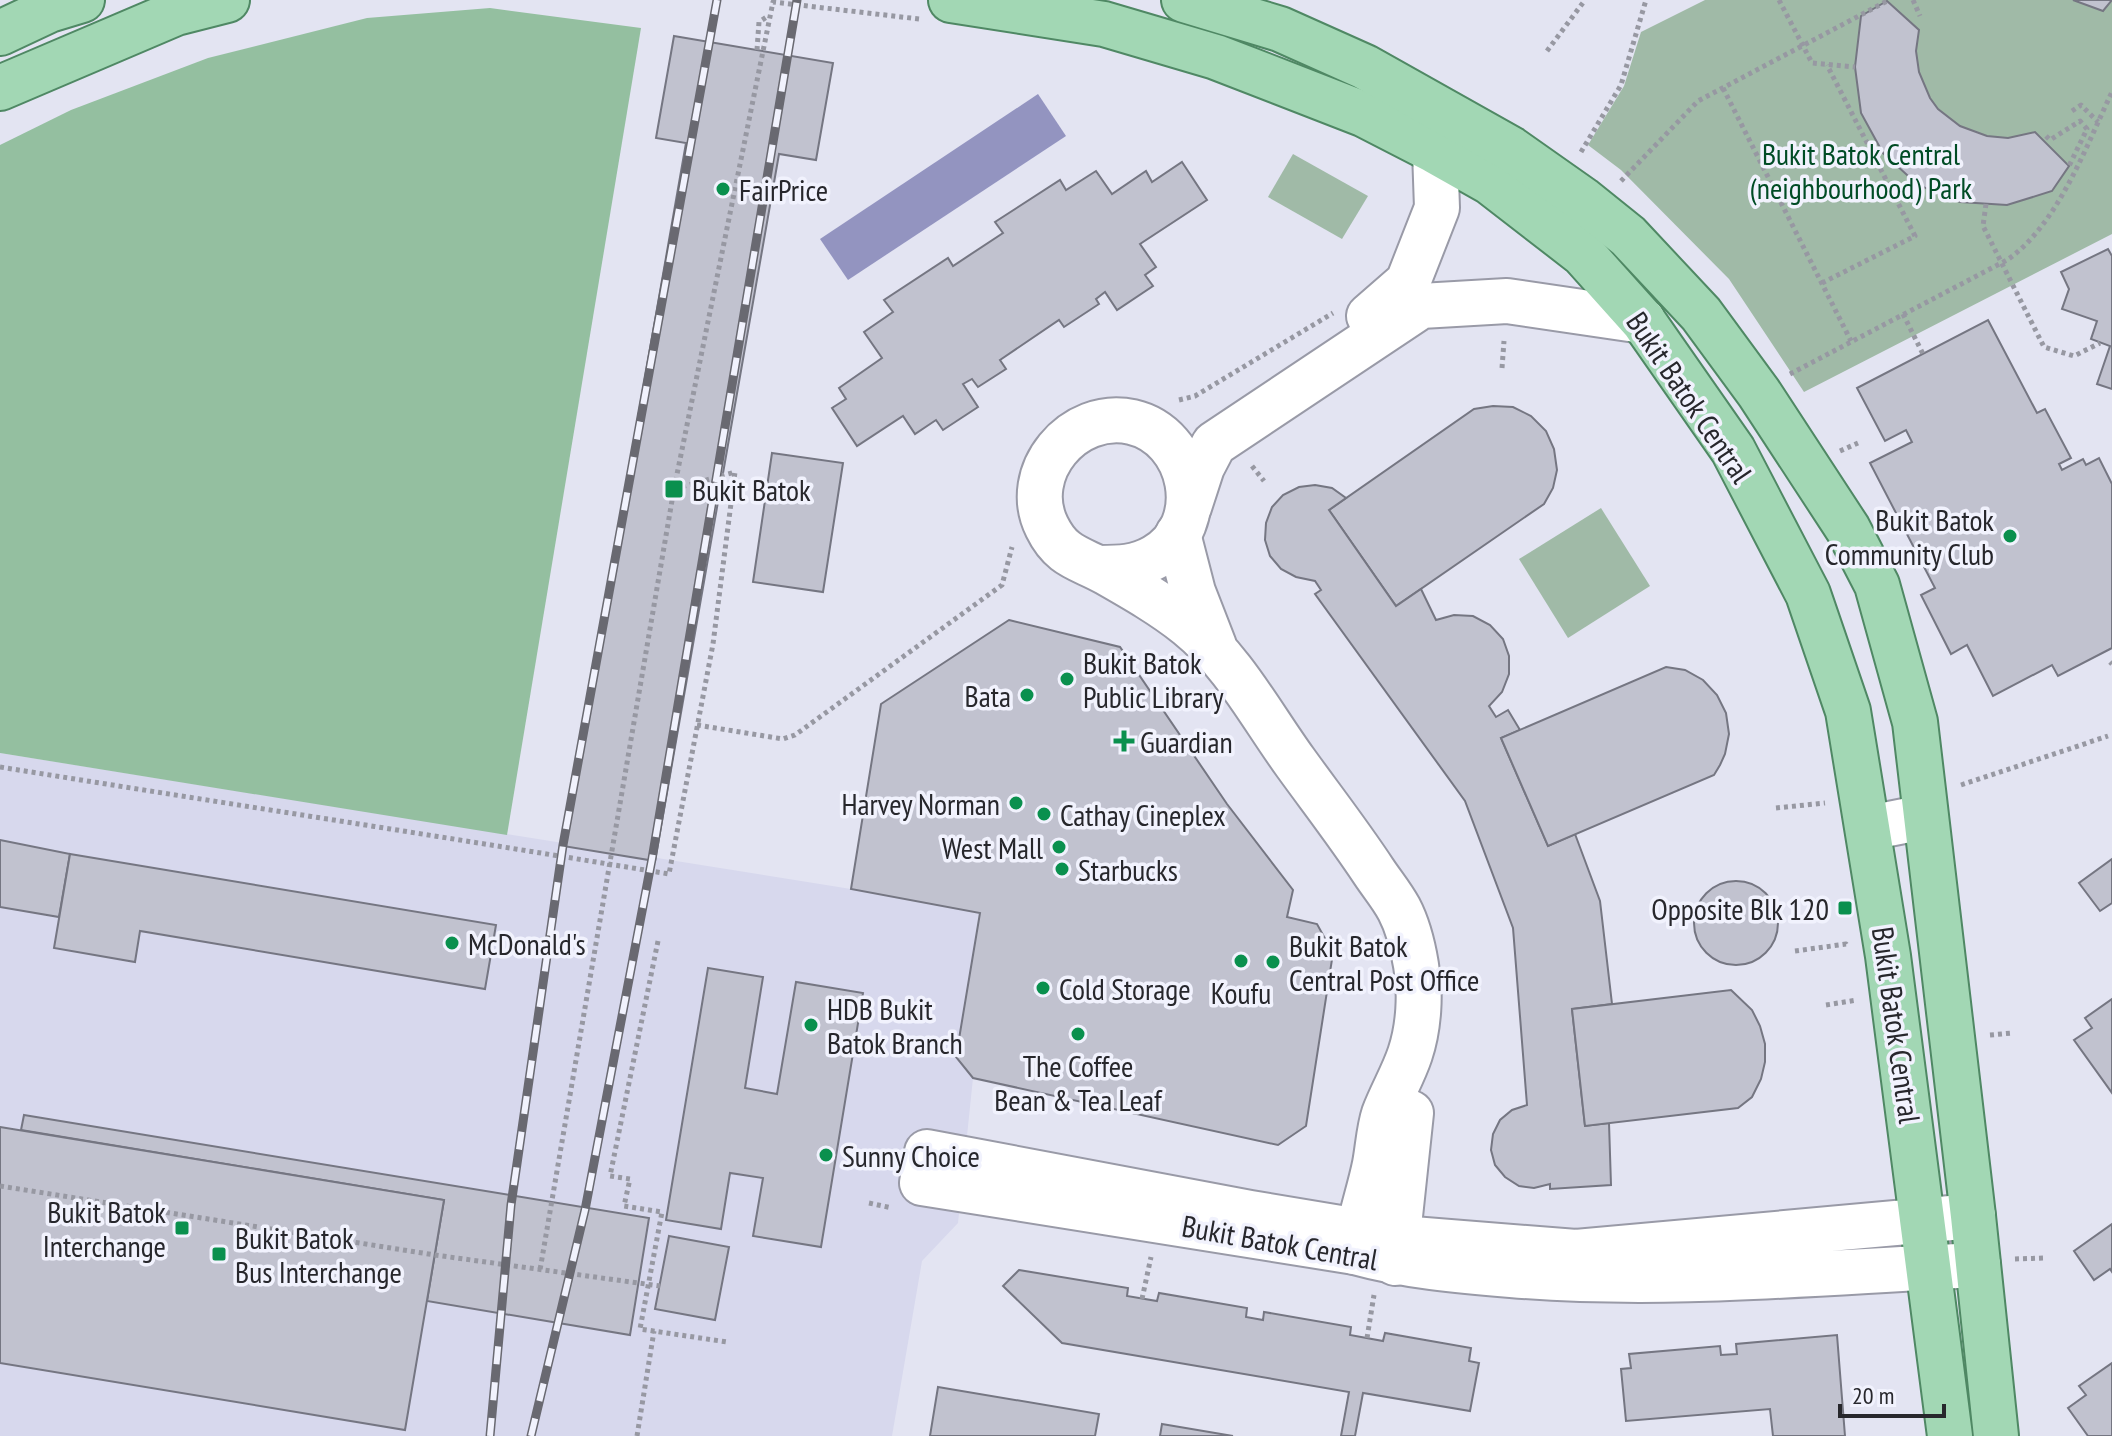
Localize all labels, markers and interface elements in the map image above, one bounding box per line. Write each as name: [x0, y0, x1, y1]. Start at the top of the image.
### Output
park label: Bukit Batok Central (neighbourhood) Park: [1750, 134, 1973, 207]
place label: FairPrice: [739, 170, 828, 209]
marker: FairPrice: [714, 180, 732, 198]
street label: Bukit Batok Central: [1618, 304, 1762, 490]
place label: Bukit Batok: [692, 470, 811, 509]
marker: Bukit Batok: [663, 478, 685, 500]
place label: Bukit Batok Community Club: [1825, 500, 1994, 573]
marker: Bukit Batok Community Club: [2001, 527, 2019, 545]
place label: Bukit Batok Public Library: [1083, 643, 1224, 716]
marker: Bukit Batok Public Library: [1058, 670, 1076, 688]
place label: Bata: [965, 676, 1011, 715]
marker: Bata: [1018, 686, 1036, 704]
place label: Guardian: [1140, 722, 1233, 761]
marker: Guardian: [1115, 732, 1133, 750]
place label: Harvey Norman: [841, 784, 1000, 823]
marker: Harvey Norman: [1007, 794, 1025, 812]
place label: Cathay Cineplex: [1060, 795, 1226, 834]
marker: Cathay Cineplex: [1035, 805, 1053, 823]
place label: West Mall: [942, 828, 1043, 867]
marker: West Mall: [1050, 838, 1068, 856]
place label: Starbucks: [1078, 850, 1178, 889]
marker: Starbucks: [1053, 860, 1071, 878]
place label: Opposite Blk 120: [1651, 889, 1829, 928]
marker: Opposite Blk 120: [1836, 899, 1854, 917]
place label: McDonald's: [468, 924, 586, 963]
street label: Bukit Batok Central: [1864, 924, 1930, 1126]
place label: Bukit Batok Central Post Office: [1289, 926, 1480, 999]
marker: McDonald's: [443, 934, 461, 952]
marker: Koufu: [1232, 952, 1250, 970]
marker: Bukit Batok Central Post Office: [1264, 953, 1282, 971]
place label: Cold Storage: [1059, 969, 1191, 1008]
place label: Koufu: [1211, 973, 1271, 1012]
marker: Cold Storage: [1034, 979, 1052, 997]
place label: HDB Bukit Batok Branch: [827, 989, 963, 1062]
marker: HDB Bukit Batok Branch: [802, 1016, 820, 1034]
marker: The Coffee Bean & Tea Leaf: [1069, 1025, 1087, 1043]
place label: The Coffee Bean & Tea Leaf: [994, 1046, 1163, 1119]
place label: Sunny Choice: [842, 1136, 980, 1175]
marker: Sunny Choice: [817, 1146, 835, 1164]
place label: Bukit Batok Interchange: [43, 1192, 166, 1265]
street label: Bukit Batok Central: [1179, 1206, 1381, 1278]
place label: Bukit Batok Bus Interchange: [235, 1218, 402, 1291]
marker: Bukit Batok Interchange: [173, 1219, 191, 1237]
marker: Bukit Batok Bus Interchange: [210, 1245, 228, 1263]
scale bar: [1840, 1368, 1944, 1418]
text: 20 m: [1852, 1380, 1894, 1411]

